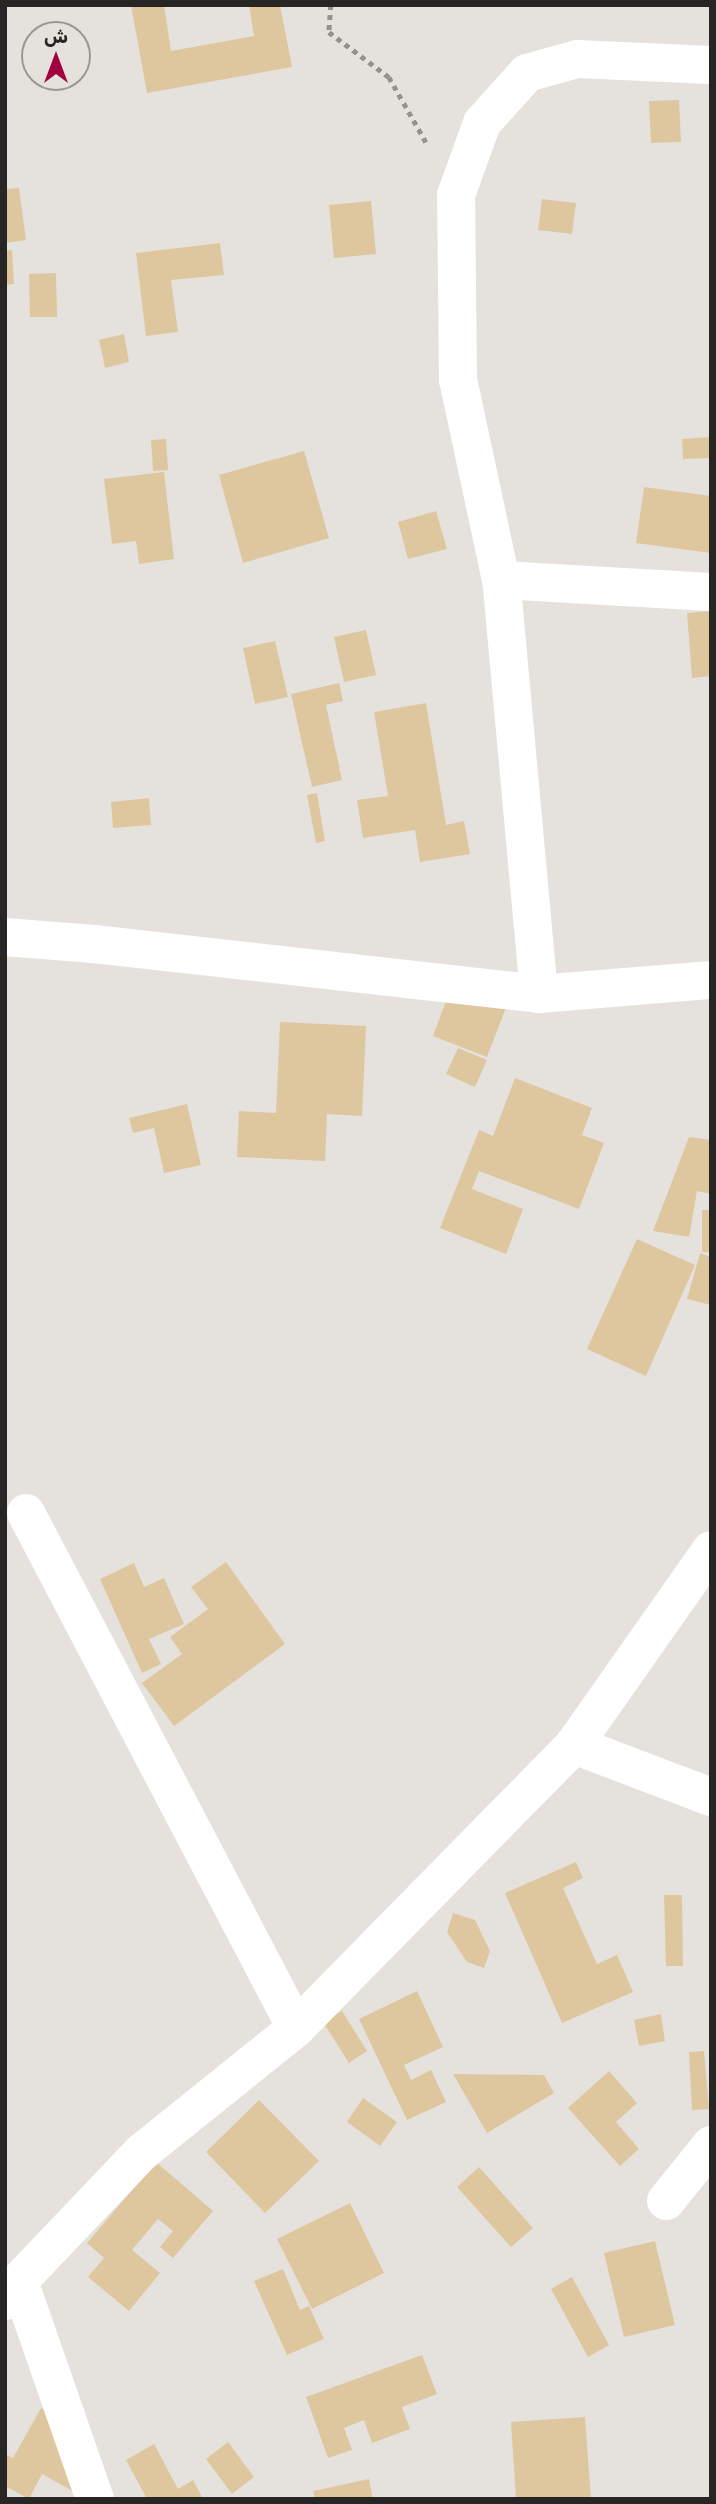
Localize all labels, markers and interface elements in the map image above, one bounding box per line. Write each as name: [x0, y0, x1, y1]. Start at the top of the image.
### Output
north arrow: [21, 21, 91, 91]
text: ش: [44, 25, 68, 48]

